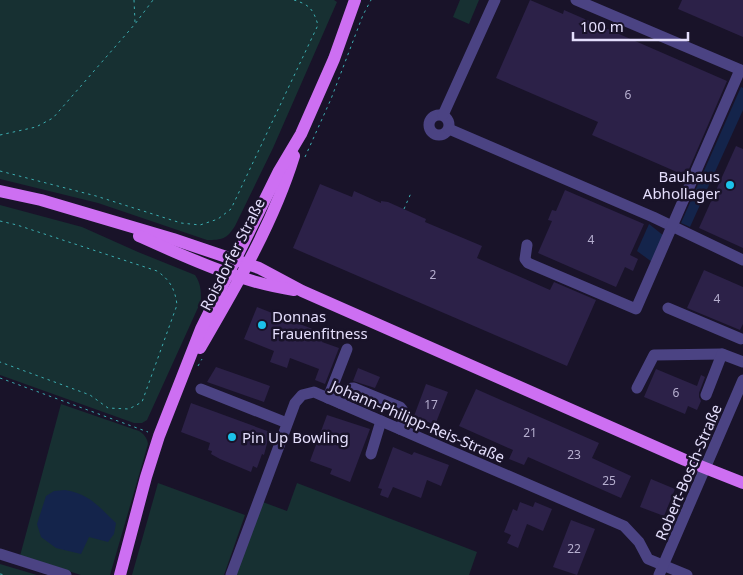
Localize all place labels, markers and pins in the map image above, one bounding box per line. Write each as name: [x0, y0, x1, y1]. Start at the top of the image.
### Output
place label: Bauhaus Abhollager: [643, 166, 720, 203]
marker: Bauhaus Abhollager: [724, 179, 736, 191]
place label: Donnas Frauenfitness: [272, 306, 368, 343]
marker: Donnas Frauenfitness: [256, 319, 268, 331]
place label: Pin Up Bowling: [242, 427, 349, 447]
marker: Pin Up Bowling: [226, 431, 238, 443]

